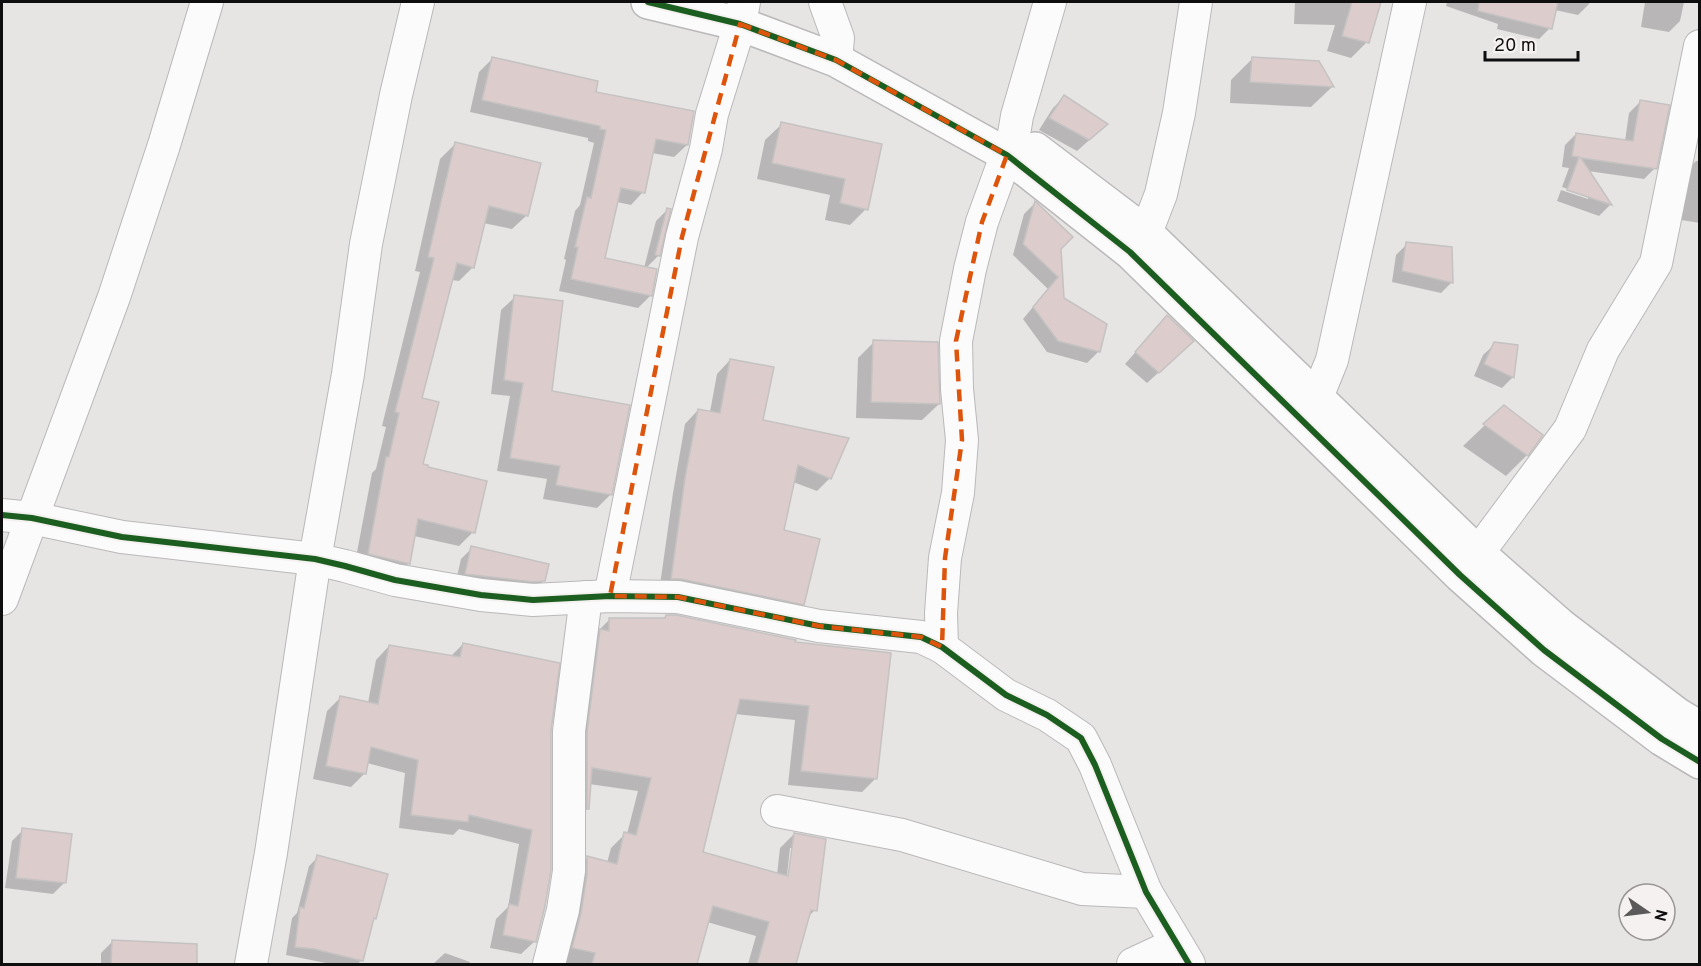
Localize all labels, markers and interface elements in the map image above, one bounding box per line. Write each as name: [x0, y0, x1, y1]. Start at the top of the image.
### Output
scale bar: [1485, 24, 1578, 62]
text: 20 m: [1494, 35, 1536, 58]
north arrow: [1617, 882, 1677, 942]
text: N: [1649, 907, 1671, 923]

